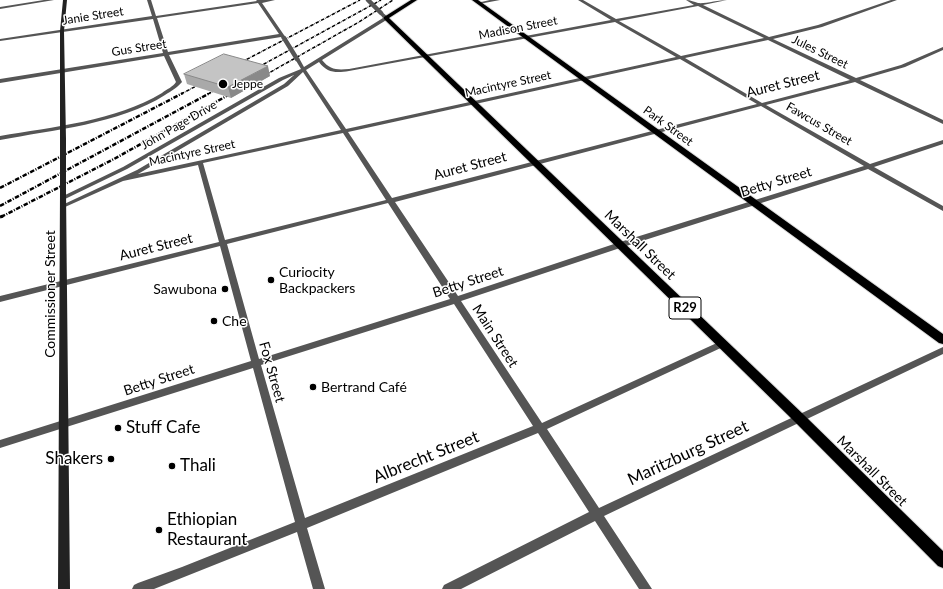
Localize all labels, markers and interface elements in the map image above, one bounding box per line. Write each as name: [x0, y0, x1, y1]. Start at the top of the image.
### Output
street label: Janie Street: [62, 4, 124, 28]
street label: Madison Street: [477, 13, 559, 43]
street label: Jules Street: [790, 32, 850, 72]
street label: Gus Street: [111, 37, 167, 59]
street label: Auret Street: [745, 67, 821, 101]
street label: Macintyre Street: [464, 68, 552, 100]
place label: Jeppe: [232, 77, 263, 91]
marker: Jeppe: [217, 78, 229, 90]
street label: John Page Drive: [138, 97, 220, 153]
street label: Fawcus Street: [784, 99, 854, 149]
street label: Park Street: [640, 103, 696, 149]
street label: Macintyre Street: [148, 137, 236, 169]
street label: Auret Street: [432, 148, 508, 184]
street label: Betty Street: [738, 163, 814, 201]
street label: Marshall Street: [601, 207, 679, 283]
street label: Commissioner Street: [42, 230, 58, 358]
street label: Auret Street: [118, 230, 194, 264]
street label: Betty Street: [430, 263, 506, 301]
place label: Curiocity Backpackers: [279, 264, 355, 296]
marker: Curiocity Backpackers: [266, 275, 276, 285]
place label: Sawubona: [153, 281, 217, 297]
marker: Sawubona: [220, 284, 230, 294]
road number: R29: [669, 297, 701, 319]
street label: Main Street: [469, 301, 521, 371]
place label: Che: [222, 313, 247, 329]
marker: Che: [209, 316, 219, 326]
street label: Fox Street: [255, 340, 289, 404]
street label: Betty Street: [121, 361, 197, 399]
place label: Bertrand Café: [321, 379, 407, 395]
marker: Bertrand Café: [308, 382, 318, 392]
street label: Maritzburg Street: [624, 416, 752, 490]
place label: Stuff Cafe: [126, 418, 200, 438]
marker: Stuff Cafe: [113, 423, 123, 433]
street label: Albrecht Street: [370, 426, 482, 488]
street label: Marshall Street: [833, 432, 911, 510]
place label: Shakers: [45, 449, 103, 469]
marker: Shakers: [106, 454, 116, 464]
place label: Thali: [180, 456, 216, 476]
marker: Thali: [167, 461, 177, 471]
place label: Ethiopian Restaurant: [167, 510, 247, 550]
marker: Ethiopian Restaurant: [154, 525, 164, 535]

